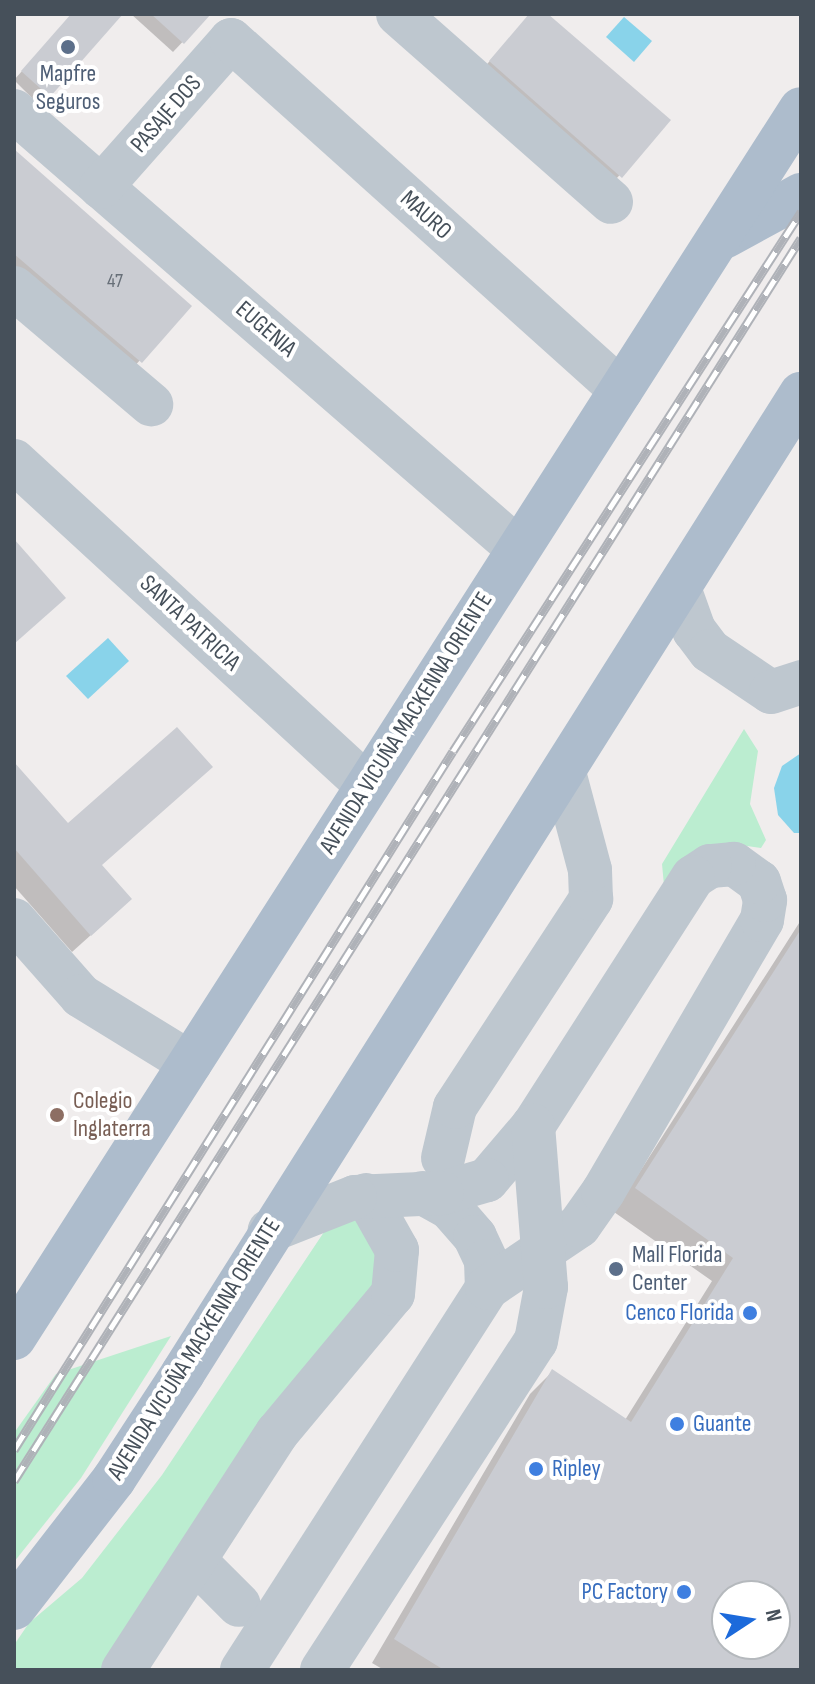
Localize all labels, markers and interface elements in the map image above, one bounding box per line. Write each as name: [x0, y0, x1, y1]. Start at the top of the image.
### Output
marker: Mapfre Seguros: [59, 38, 77, 56]
place label: Mapfre Seguros: [36, 60, 100, 116]
street label: PASAJE DOS: [125, 69, 207, 159]
street label: MAURO: [394, 185, 458, 245]
house number: 47: [107, 269, 123, 293]
street label: EUGENIA: [230, 295, 302, 363]
street label: SANTA PATRICIA: [134, 569, 246, 677]
street label: AVENIDA VICUÑA MACKENNA ORIENTE: [313, 587, 499, 859]
place label: Colegio Inglaterra: [73, 1087, 151, 1143]
marker: Colegio Inglaterra: [48, 1106, 66, 1124]
street label: AVENIDA VICUÑA MACKENNA ORIENTE: [101, 1213, 287, 1485]
place label: Mall Florida Center: [632, 1241, 722, 1297]
marker: Mall Florida Center: [607, 1260, 625, 1278]
place label: Cenco Florida: [625, 1299, 734, 1327]
marker: Cenco Florida: [741, 1304, 759, 1322]
place label: Guante: [693, 1410, 752, 1438]
marker: Guante: [668, 1415, 686, 1433]
place label: Ripley: [552, 1455, 601, 1483]
marker: Ripley: [527, 1460, 545, 1478]
place label: PC Factory: [582, 1578, 668, 1606]
north arrow: [711, 1580, 791, 1660]
marker: PC Factory: [675, 1583, 693, 1601]
text: N: [759, 1607, 787, 1624]

